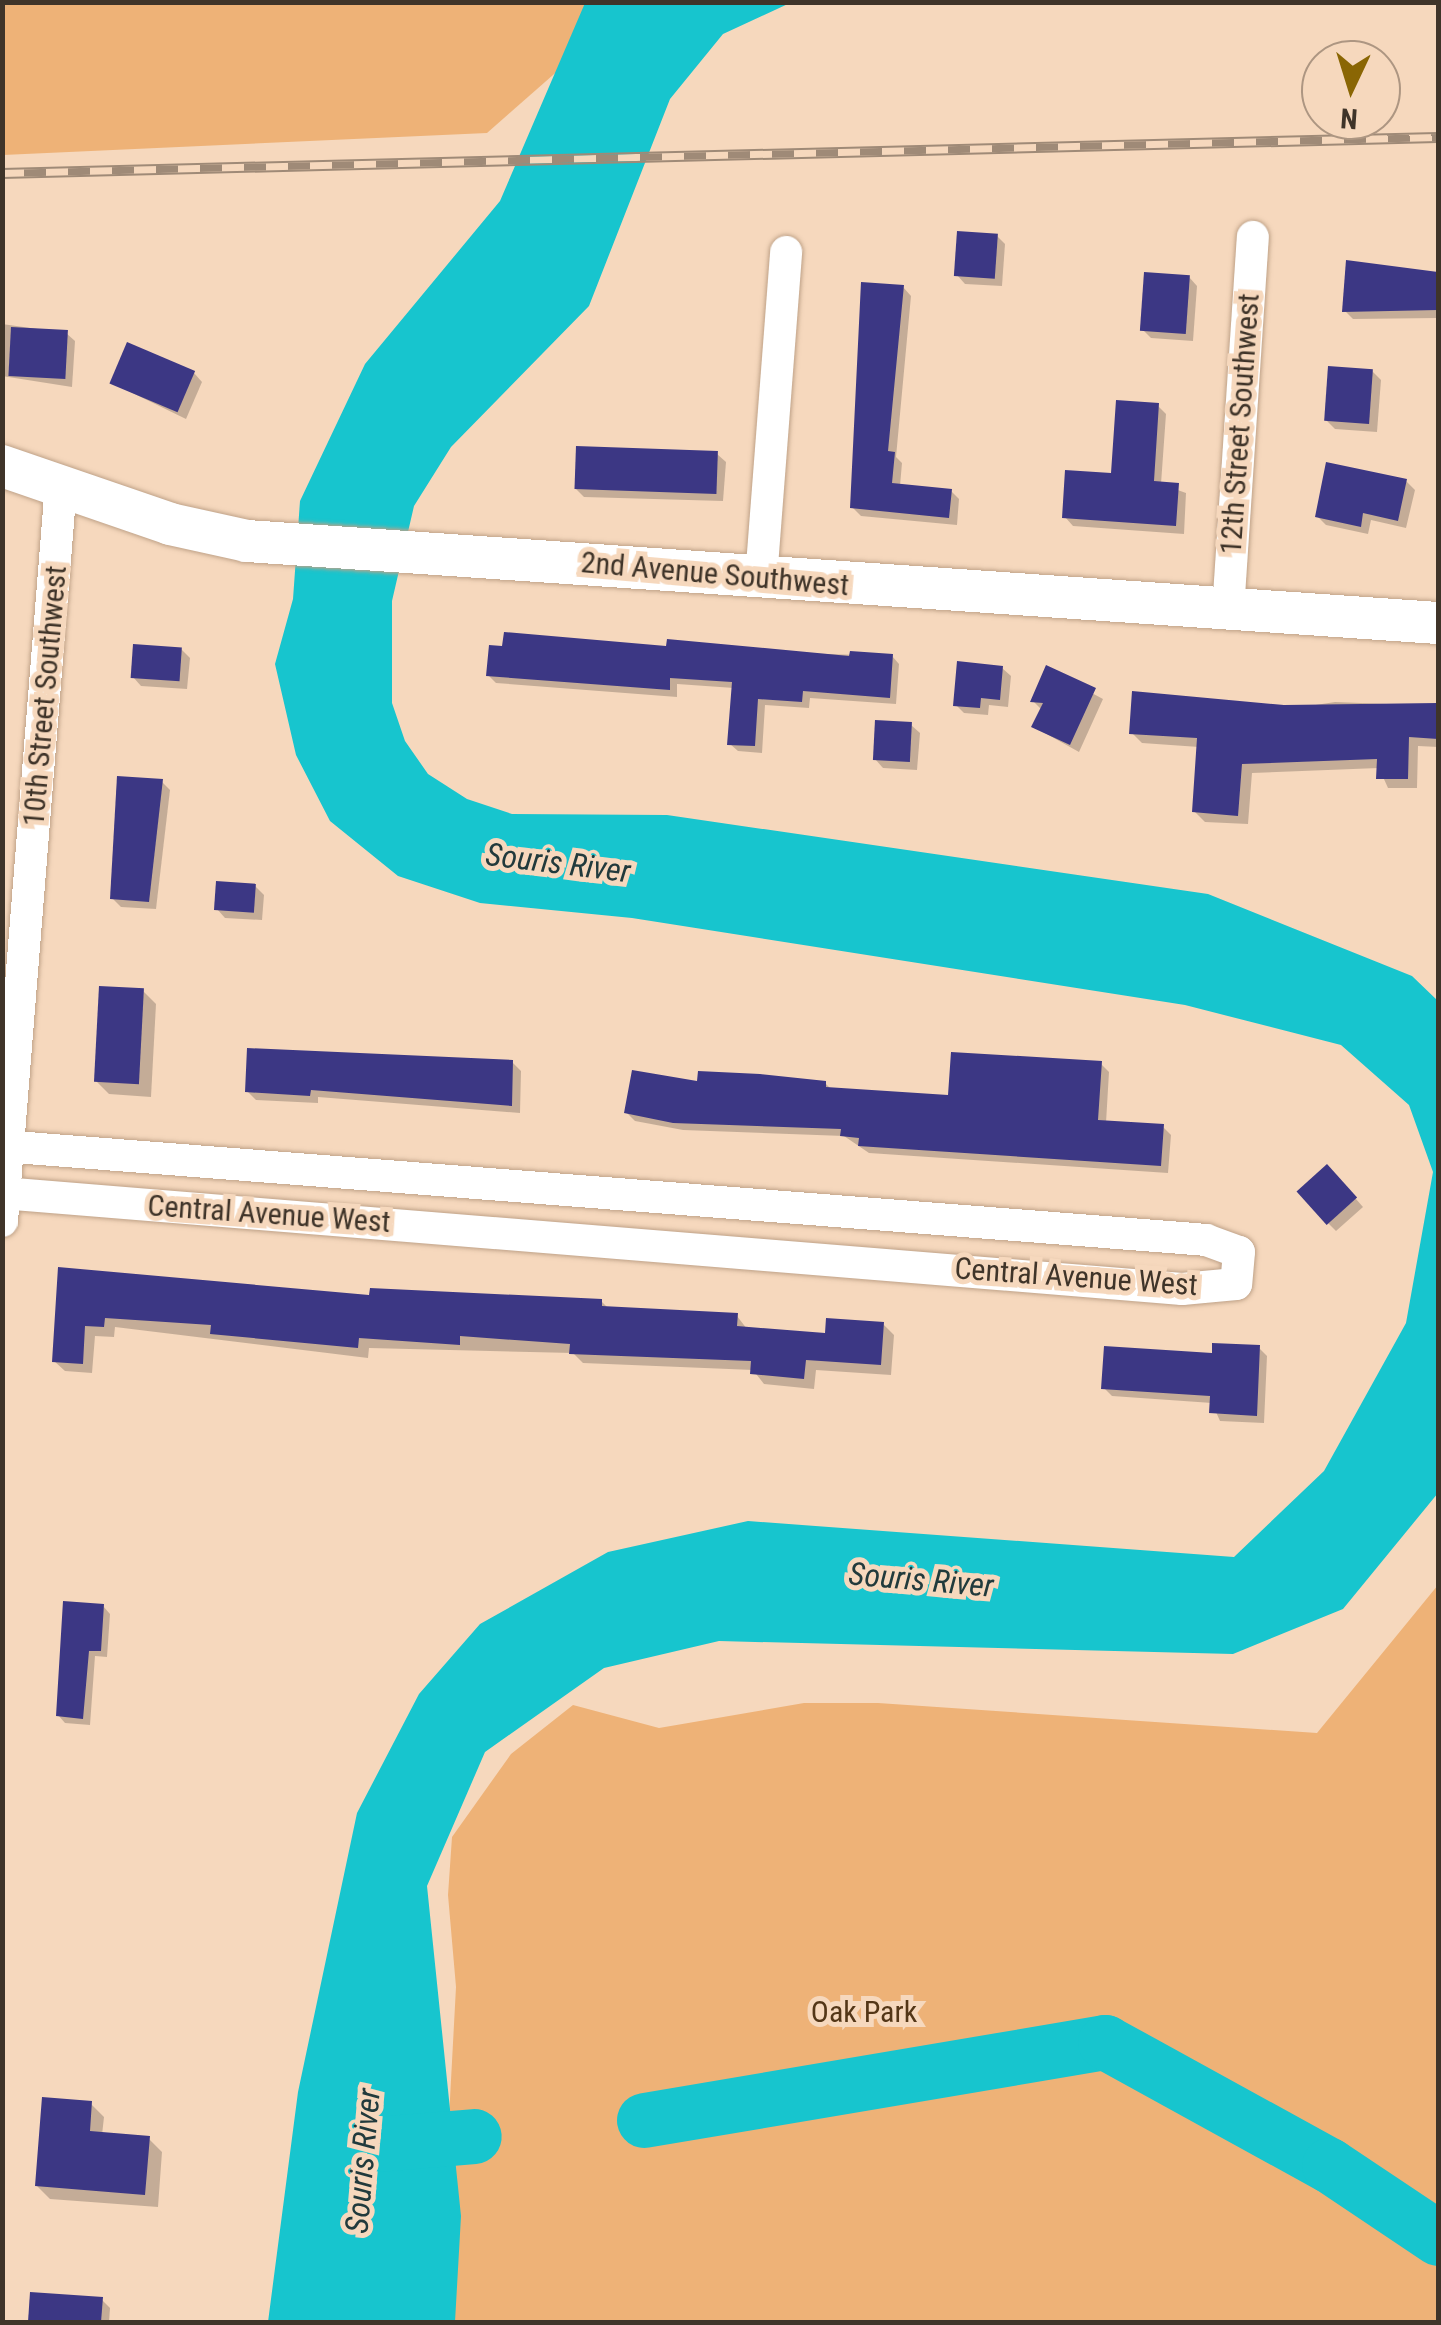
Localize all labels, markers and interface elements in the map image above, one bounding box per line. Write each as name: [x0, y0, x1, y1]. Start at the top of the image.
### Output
north arrow: [1301, 40, 1401, 140]
text: N: [1339, 101, 1359, 135]
street label: 12th Street Southwest: [1213, 292, 1267, 556]
street label: 2nd Avenue Southwest: [579, 544, 851, 604]
street label: 10th Street Southwest: [16, 564, 74, 828]
water label: Souris River: [484, 835, 632, 891]
street label: Central Avenue West: [146, 1188, 392, 1240]
street label: Central Avenue West: [953, 1251, 1199, 1303]
water label: Souris River: [847, 1555, 995, 1605]
park label: Oak Park: [811, 1994, 917, 2030]
water label: Souris River: [338, 2087, 388, 2235]

